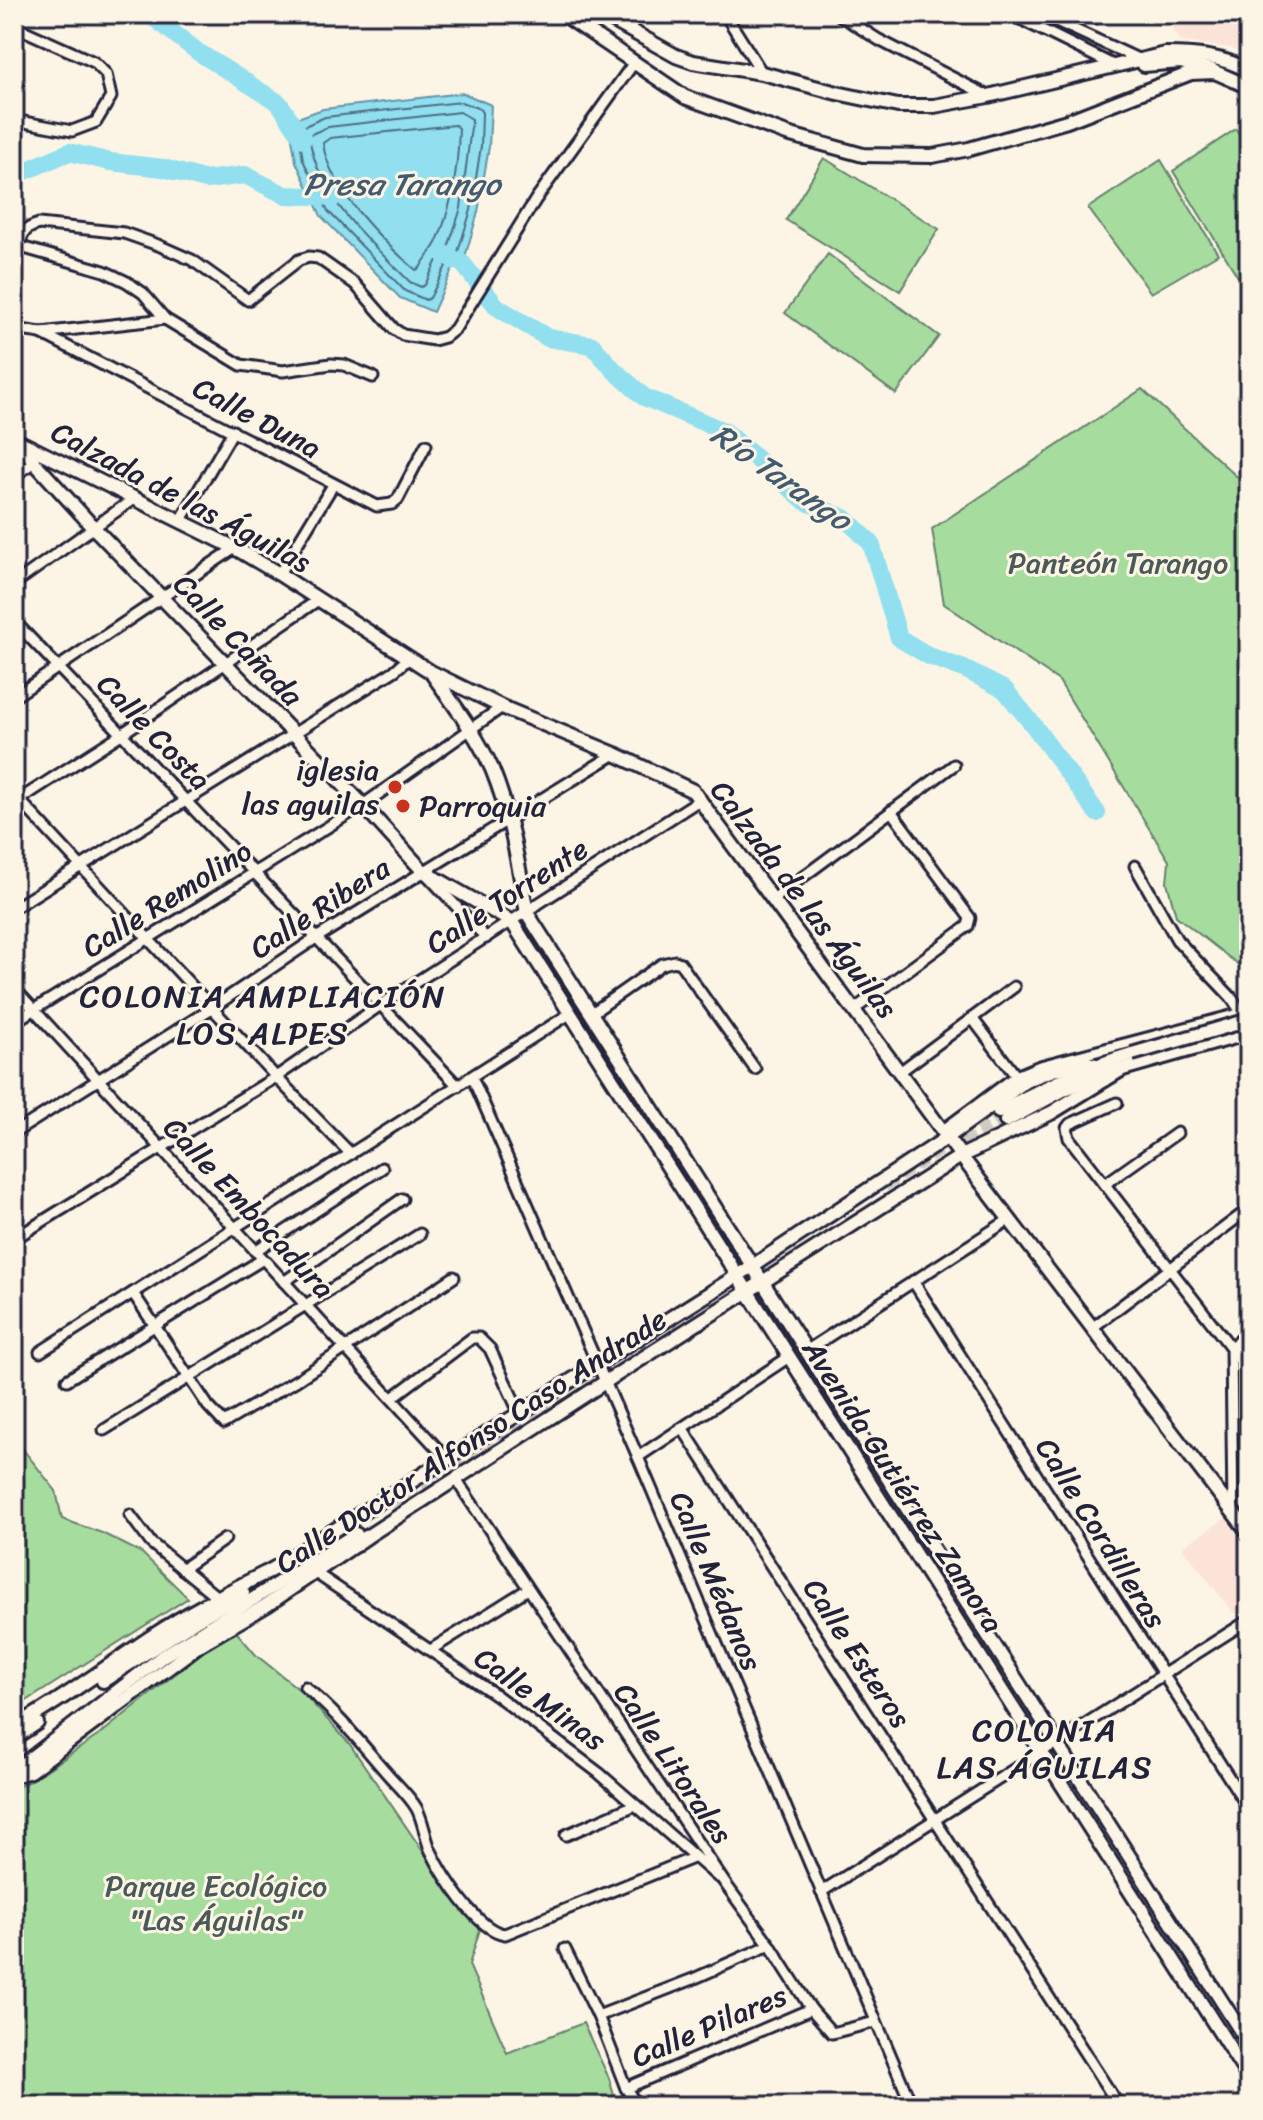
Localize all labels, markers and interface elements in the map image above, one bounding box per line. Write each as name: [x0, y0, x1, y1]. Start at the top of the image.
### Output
water label: Presa Tarango: [303, 156, 502, 213]
street label: Calle Duna: [183, 361, 331, 475]
street label: Calzada de las Águilas: [41, 406, 322, 589]
water label: Río Tarango: [698, 407, 866, 548]
park label: Panteón Tarango: [1008, 536, 1228, 590]
street label: Calle Cañada: [160, 560, 317, 721]
street label: Calle Costa: [83, 660, 225, 804]
place label: iglesia las aguilas: [242, 743, 379, 831]
street label: Calzada de las Águilas: [696, 768, 913, 1031]
marker: iglesia las aguilas: [386, 778, 404, 796]
place label: Parroquia: [419, 779, 547, 833]
marker: Parroquia: [394, 797, 412, 815]
street label: Calle Torrente: [414, 823, 600, 969]
street label: Calle Remolino: [71, 825, 263, 973]
street label: Calle Ribera: [238, 841, 402, 974]
district label: COLONIA AMPLIACIÓN LOS ALPES: [80, 968, 446, 1062]
street label: Calle Embocadura: [149, 1104, 349, 1312]
street label: Calle Doctor Alfonso Caso Andrade: [264, 1293, 678, 1589]
street label: Avenida Gutiérrez Zamora: [787, 1327, 1019, 1644]
street label: Calle Cordilleras: [1020, 1426, 1182, 1640]
street label: Calle Médanos: [654, 1482, 778, 1680]
street label: Calle Esteros: [788, 1567, 926, 1740]
street label: Calle Minas: [462, 1632, 618, 1766]
street label: Calle Litorales: [599, 1671, 748, 1856]
district label: COLONIA LAS ÁGUILAS: [937, 1702, 1153, 1796]
park label: Parque Ecológico "Las Águilas": [105, 1859, 327, 1947]
street label: Calle Pilares: [622, 1969, 796, 2083]

